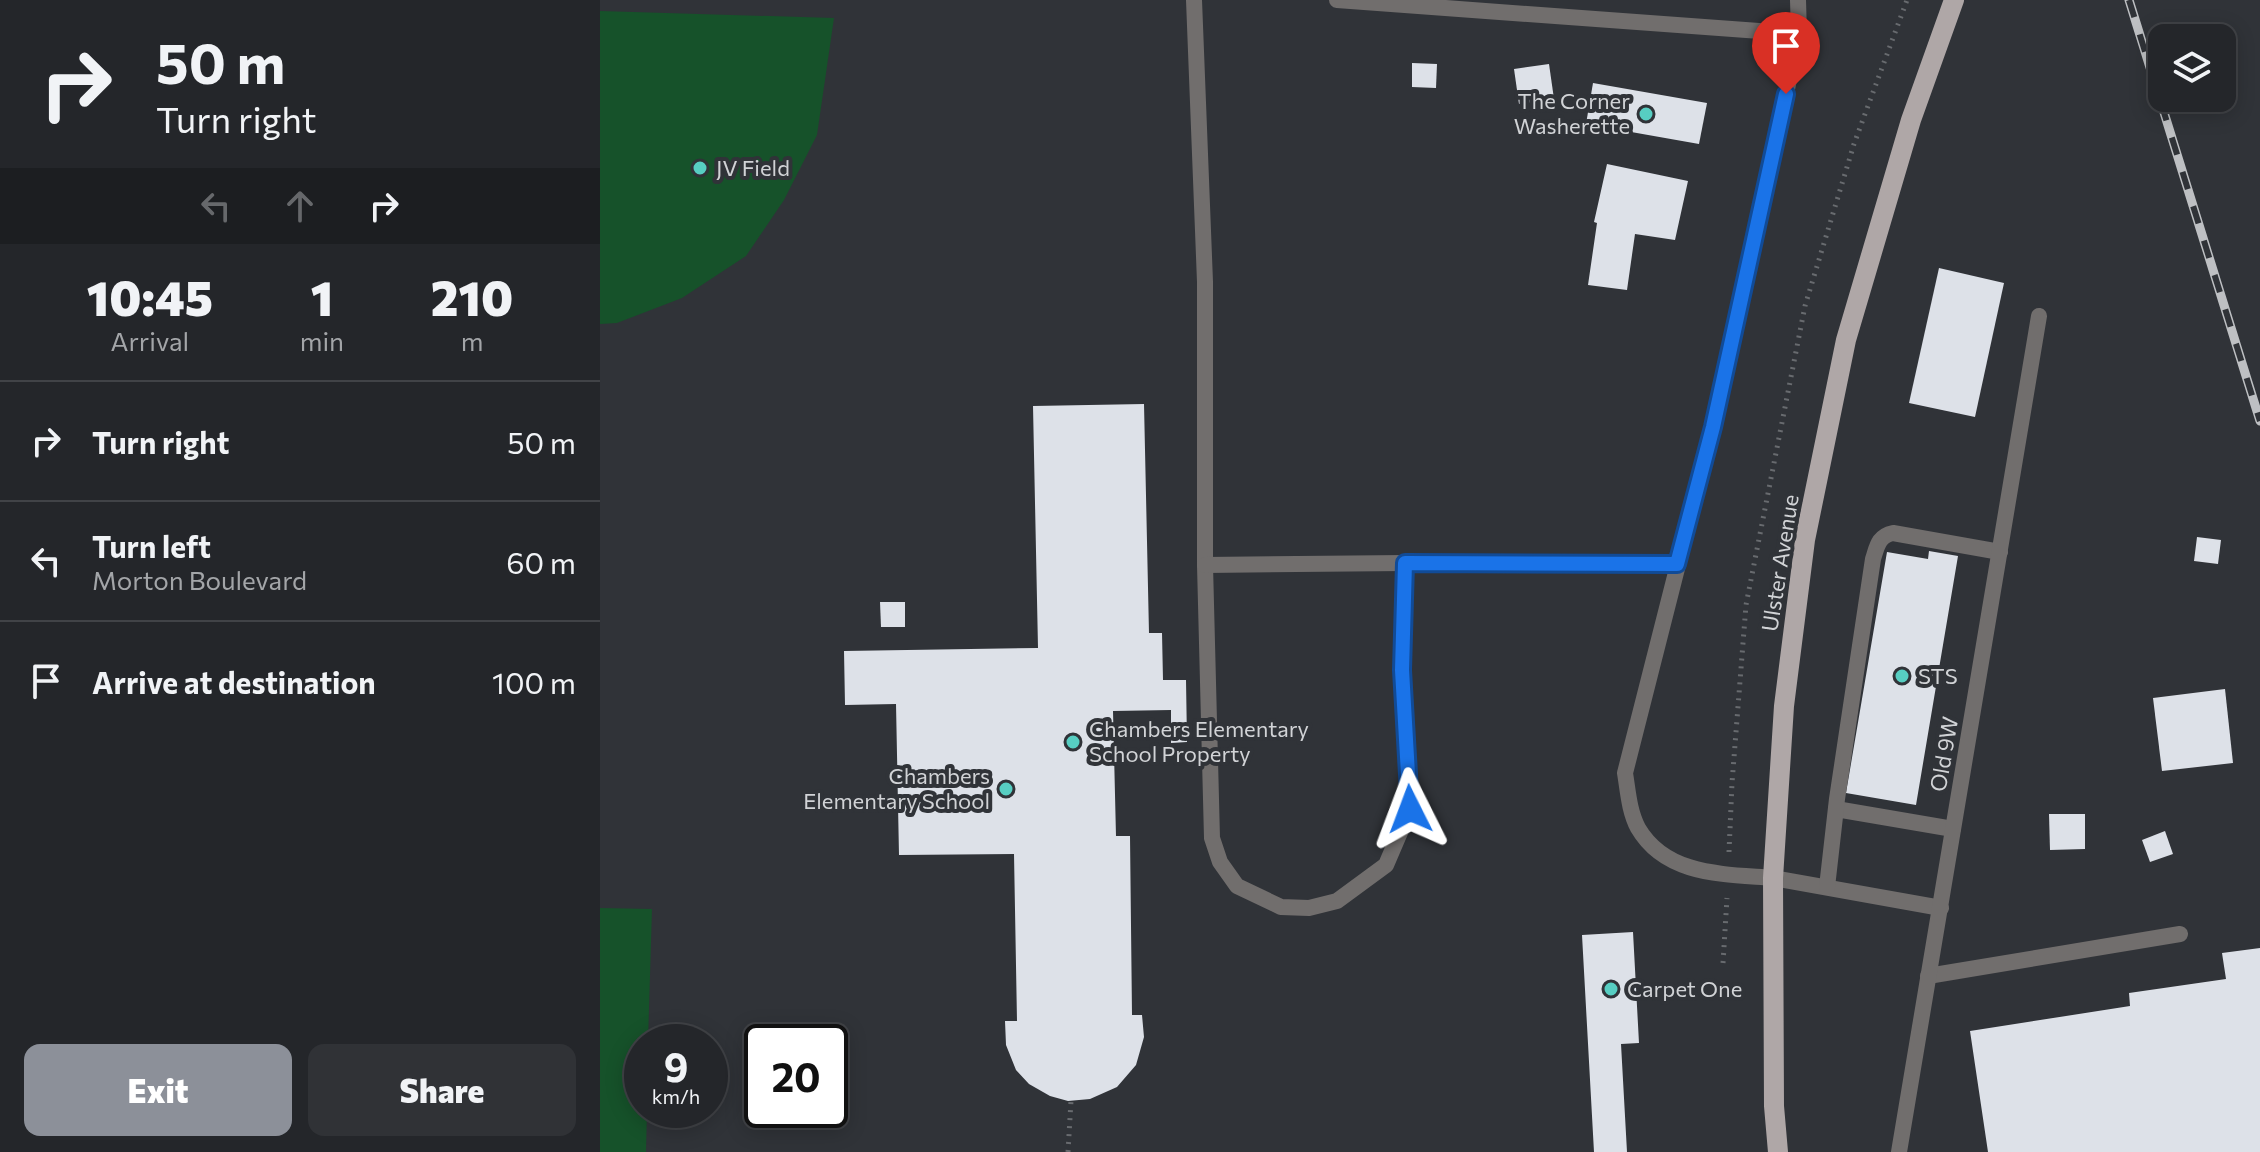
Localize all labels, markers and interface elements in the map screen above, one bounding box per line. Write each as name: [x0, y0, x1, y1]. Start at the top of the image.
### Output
pin: [1752, 12, 1820, 94]
icon: arrive: [1764, 24, 1808, 68]
map controls: [2148, 24, 2236, 112]
button: layers: [2148, 24, 2236, 112]
text: 50 m: [156, 27, 285, 96]
icon: right: [24, 32, 128, 136]
place label: The Corner Washerette: [1514, 87, 1630, 139]
text: Turn right: [156, 96, 317, 140]
marker: The Corner Washerette: [1637, 105, 1655, 123]
place label: JV Field: [716, 154, 790, 181]
marker: JV Field: [691, 159, 709, 177]
icon: left: [194, 184, 238, 228]
icon: ahead: [278, 184, 322, 228]
icon: right: [362, 184, 406, 228]
text: 10:45: [87, 267, 213, 326]
text: 1: [311, 267, 333, 326]
text: 210: [431, 267, 513, 326]
text: Arrival: [111, 325, 189, 356]
text: min: [300, 325, 344, 356]
text: m: [461, 325, 483, 356]
icon: right: [24, 419, 68, 463]
text: Turn right: [92, 423, 229, 460]
text: 50 m: [507, 423, 576, 460]
street label: Ulster Avenue: [1755, 492, 1804, 633]
text: Turn left: [92, 527, 211, 564]
icon: left: [24, 539, 68, 583]
text: 60 m: [506, 543, 576, 580]
text: Morton Boulevard: [92, 564, 307, 595]
icon: arrive: [24, 659, 68, 703]
place label: STS: [1918, 662, 1958, 689]
text: Arrive at destination: [92, 663, 376, 700]
text: 100 m: [492, 663, 576, 700]
marker: STS: [1893, 667, 1911, 685]
street label: Old 9W: [1924, 714, 1963, 794]
place label: Chambers Elementary School Property: [1089, 715, 1309, 767]
marker: Chambers Elementary School Property: [1064, 733, 1082, 751]
place label: Chambers Elementary School: [803, 762, 990, 814]
position arrow: [1368, 767, 1452, 851]
marker: Chambers Elementary School: [997, 780, 1015, 798]
place label: Carpet One: [1627, 975, 1742, 1002]
marker: Carpet One: [1602, 980, 1620, 998]
speed limit sign: 20: [744, 1024, 848, 1128]
text: 9: [664, 1041, 688, 1090]
button: Exit: [24, 1044, 292, 1136]
button: Share: [308, 1044, 576, 1136]
text: km/h: [652, 1084, 700, 1108]

